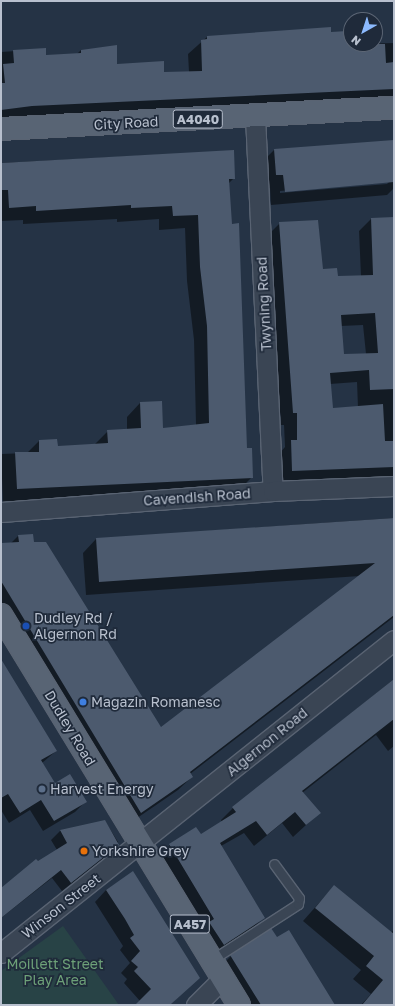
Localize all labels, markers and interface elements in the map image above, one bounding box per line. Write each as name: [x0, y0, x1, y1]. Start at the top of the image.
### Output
north arrow: [343, 12, 383, 52]
text: N: [348, 33, 363, 49]
road number: A4040: [172, 108, 224, 130]
street label: City Road: [93, 113, 159, 133]
street label: Twyning Road: [253, 256, 275, 352]
street label: Cavendish Road: [143, 485, 251, 509]
place label: Dudley Rd / Algernon Rd: [34, 610, 117, 642]
marker: Dudley Rd / Algernon Rd: [21, 621, 31, 631]
street label: Dudley Road: [41, 687, 99, 769]
place label: Magazin Romanesc: [91, 694, 220, 710]
marker: Magazin Romanesc: [78, 697, 88, 707]
street label: Algernon Road: [223, 704, 311, 780]
place label: Harvest Energy: [50, 781, 154, 797]
marker: Harvest Energy: [37, 784, 47, 794]
place label: Yorkshire Grey: [92, 843, 189, 859]
marker: Yorkshire Grey: [79, 846, 89, 856]
street label: Winson Street: [18, 870, 104, 942]
road number: A457: [169, 913, 211, 935]
park label: Moillett Street Play Area: [6, 956, 104, 988]

